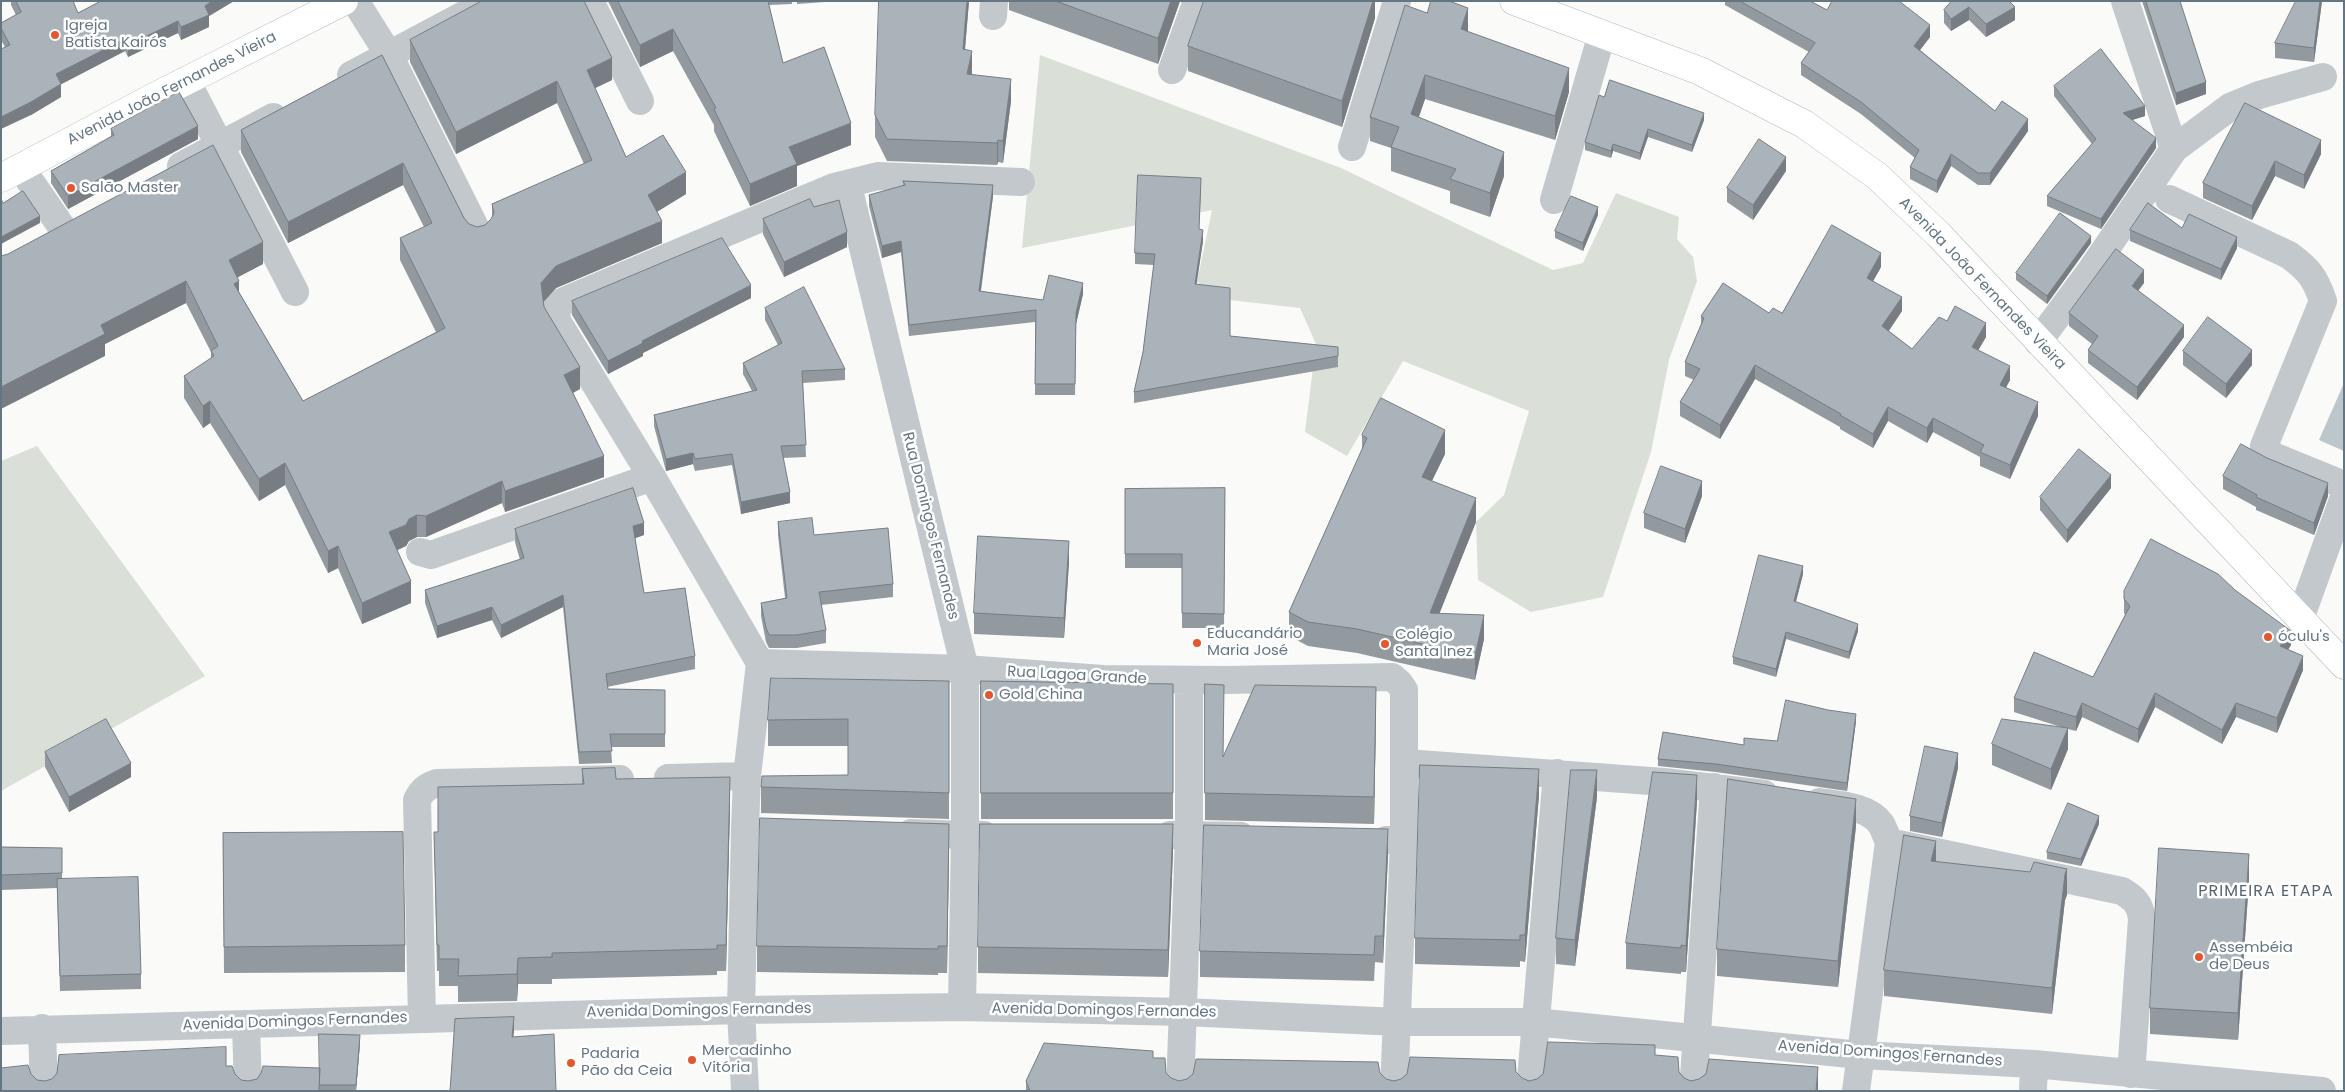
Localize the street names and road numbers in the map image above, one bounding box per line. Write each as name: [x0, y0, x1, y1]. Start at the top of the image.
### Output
street label: Avenida João Fernandes Vieira: [64, 28, 280, 150]
street label: Avenida João Fernandes Vieira: [1895, 194, 2069, 374]
street label: Rua Domingos Fernandes: [898, 430, 962, 622]
street label: Rua Lagoa Grande: [1007, 663, 1147, 689]
street label: Avenida Domingos Fernandes: [586, 1000, 812, 1022]
street label: Avenida Domingos Fernandes: [991, 1000, 1217, 1022]
street label: Avenida Domingos Fernandes: [182, 1009, 408, 1035]
street label: Avenida Domingos Fernandes: [1777, 1037, 2003, 1071]

